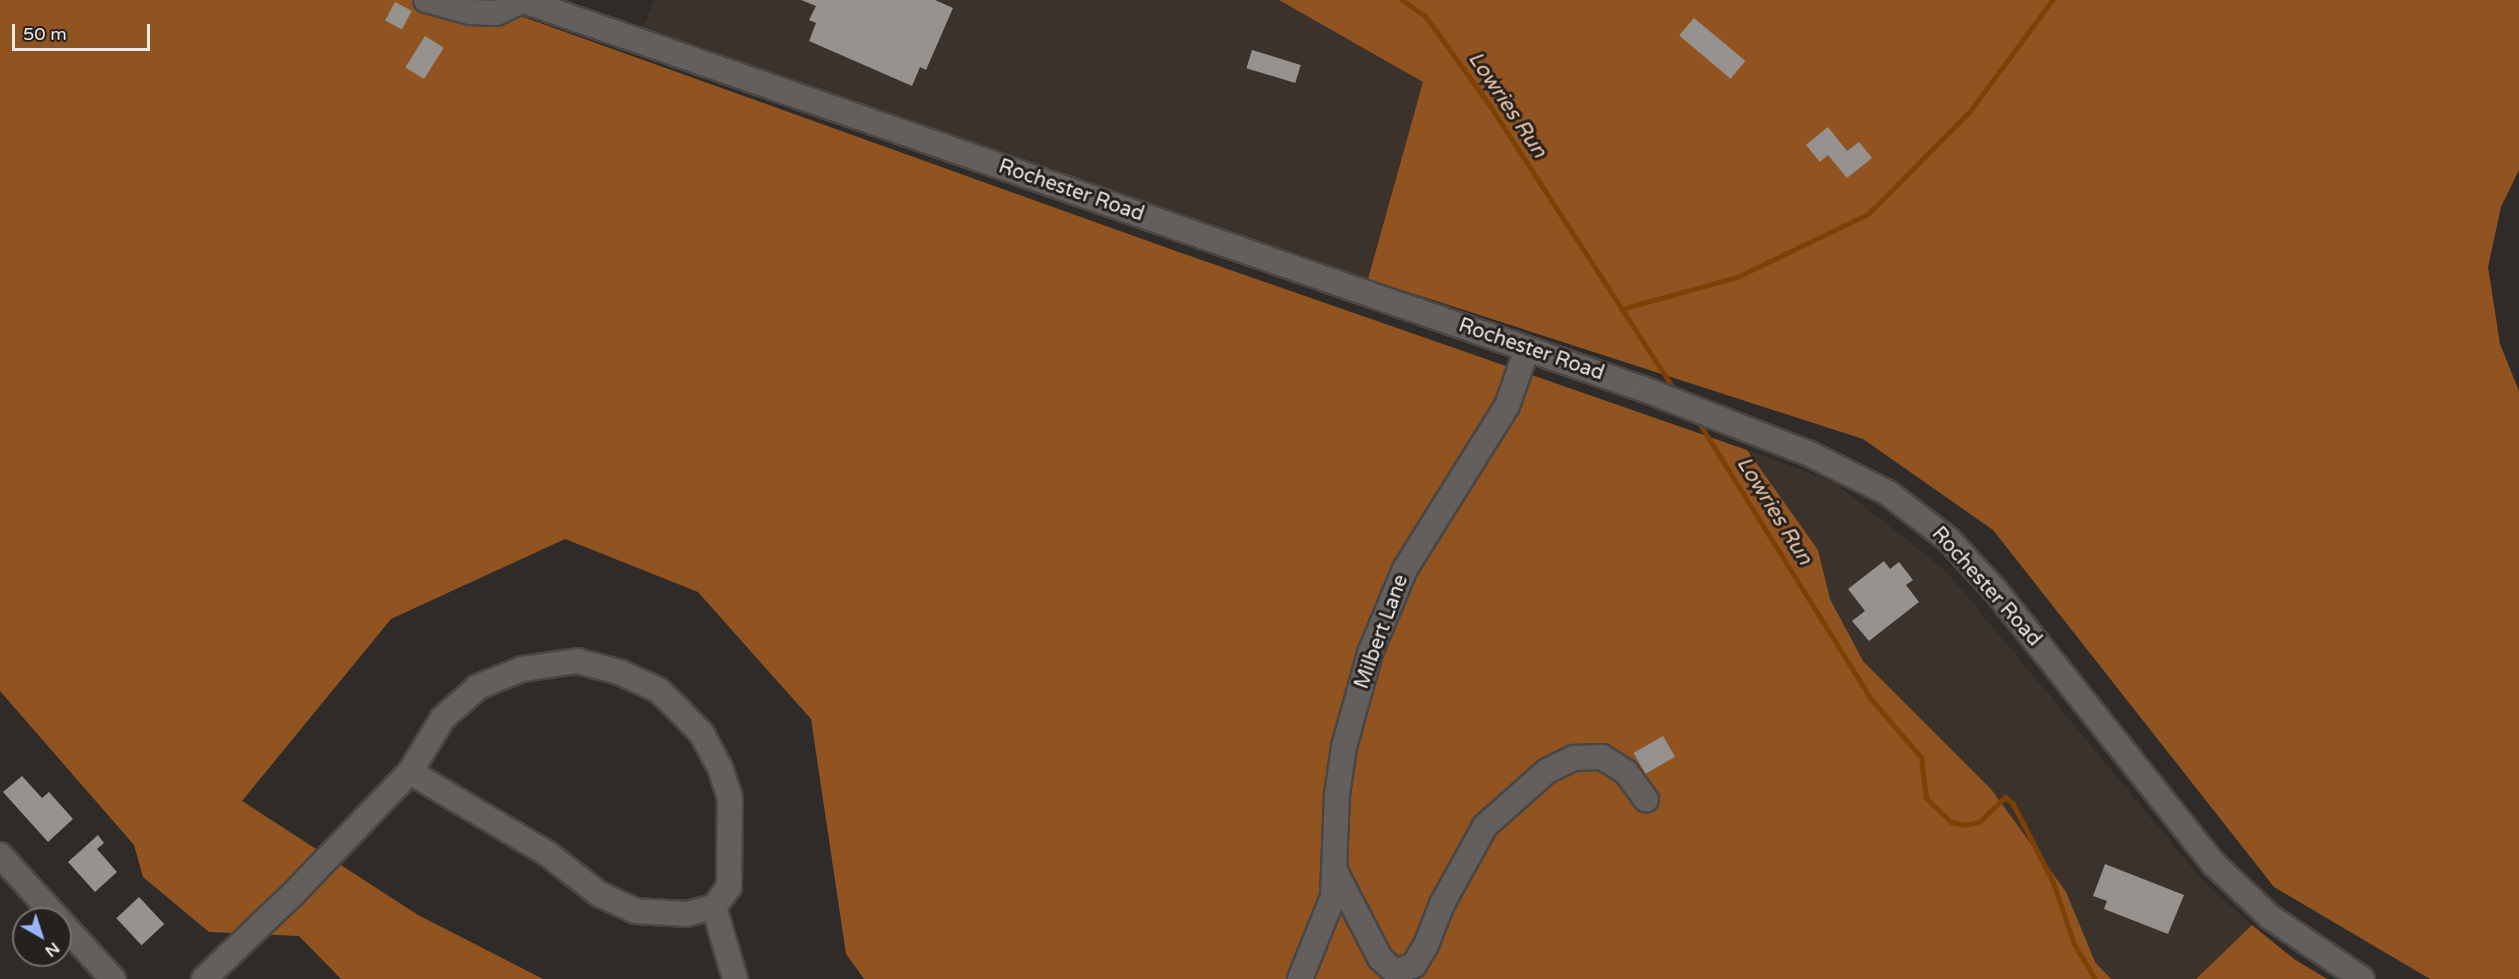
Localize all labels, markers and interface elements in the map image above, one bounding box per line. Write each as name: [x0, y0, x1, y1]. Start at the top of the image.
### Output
scale bar: [15, 12, 153, 50]
text: 50 m: [23, 23, 67, 45]
water label: Lowries Run: [1462, 47, 1552, 163]
street label: Rochester Road: [995, 155, 1147, 227]
street label: Rochester Road: [1455, 314, 1607, 386]
water label: Lowries Run: [1731, 452, 1817, 570]
street label: Rochester Road: [1926, 522, 2046, 652]
street label: Milbert Lane: [1350, 572, 1414, 692]
north arrow: [12, 907, 72, 967]
text: N: [41, 938, 63, 961]

